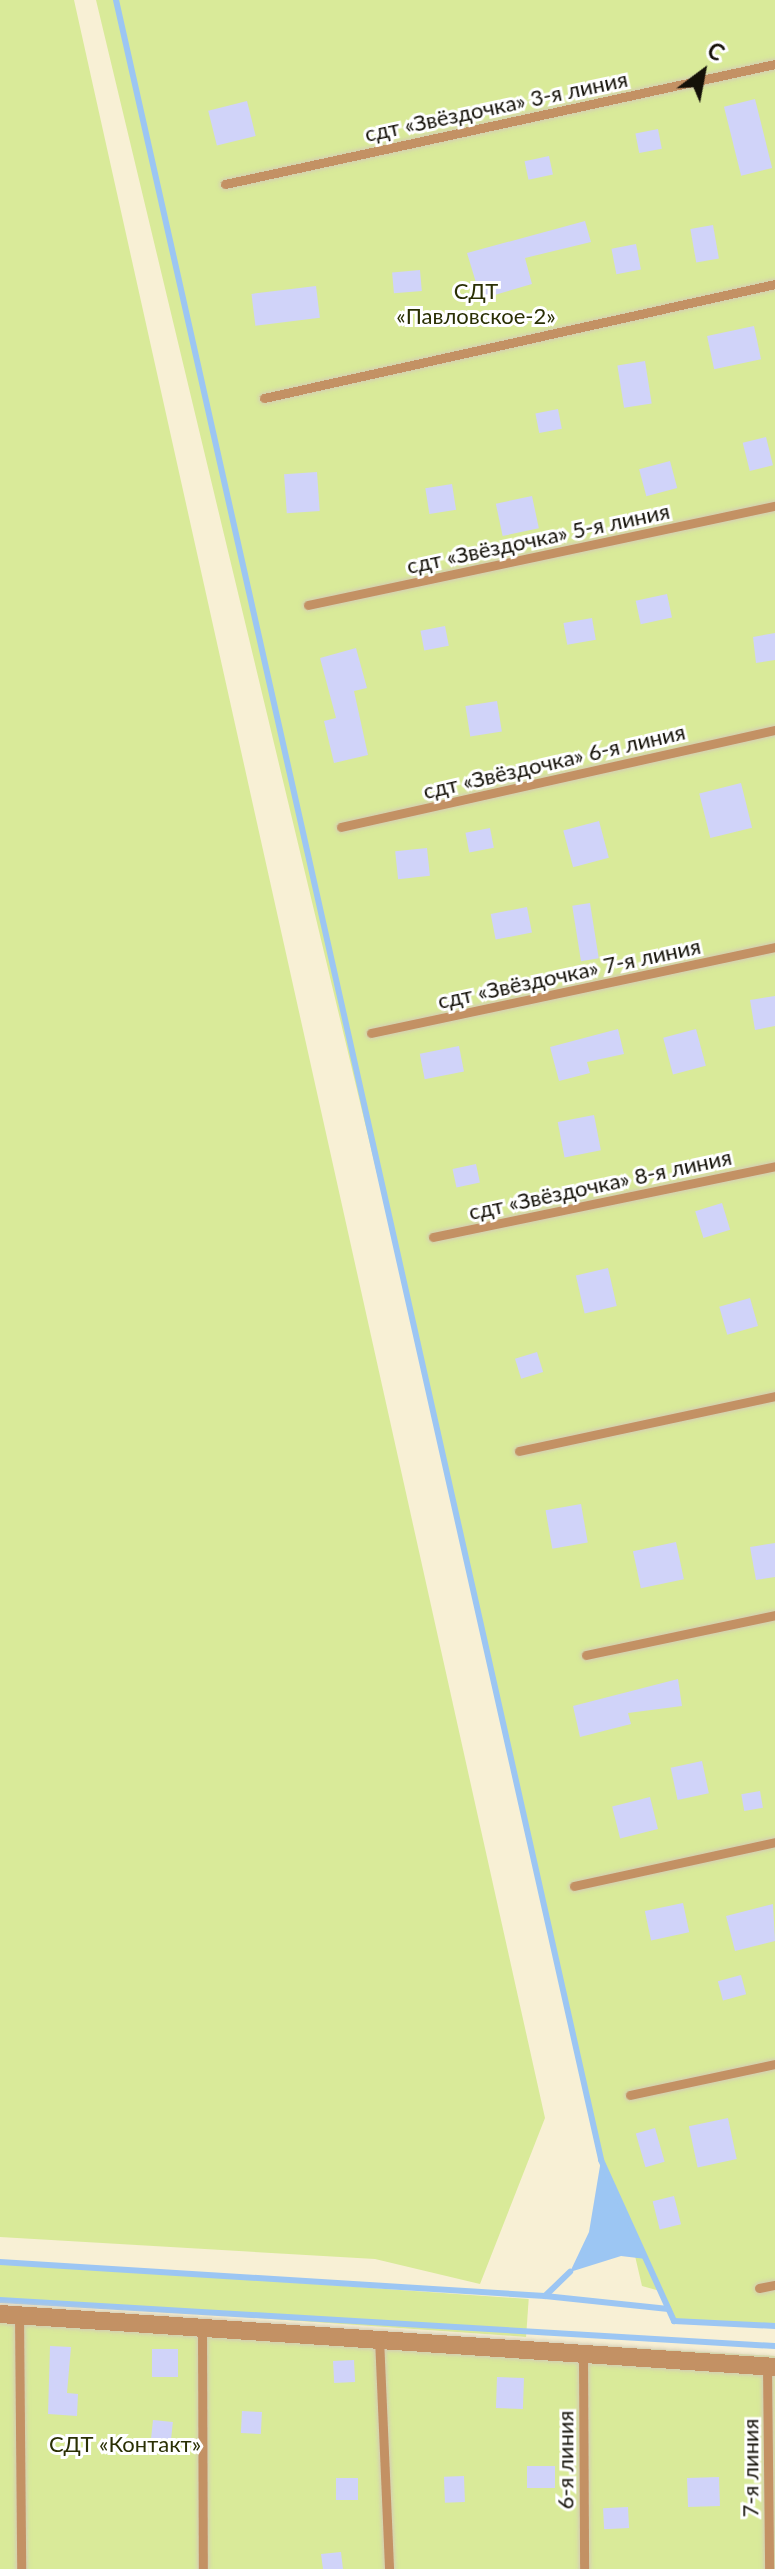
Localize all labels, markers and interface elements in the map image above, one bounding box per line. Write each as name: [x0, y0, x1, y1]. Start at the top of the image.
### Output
north arrow: [663, 32, 743, 112]
text: С: [703, 36, 729, 67]
street label: сдт «Звёздочка» 3-я линия: [362, 65, 630, 147]
park label: СДТ «Павловское-2»: [396, 277, 556, 328]
street label: сдт «Звёздочка» 5-я линия: [404, 497, 672, 579]
street label: сдт «Звёздочка» 6-я линия: [420, 718, 688, 804]
street label: сдт «Звёздочка» 7-я линия: [435, 932, 703, 1014]
street label: сдт «Звёздочка» 8-я линия: [466, 1143, 734, 1225]
street label: 6-я линия: [552, 2411, 578, 2509]
street label: 7-я линия: [737, 2419, 763, 2517]
park label: СДТ «Контакт»: [49, 2431, 201, 2457]

